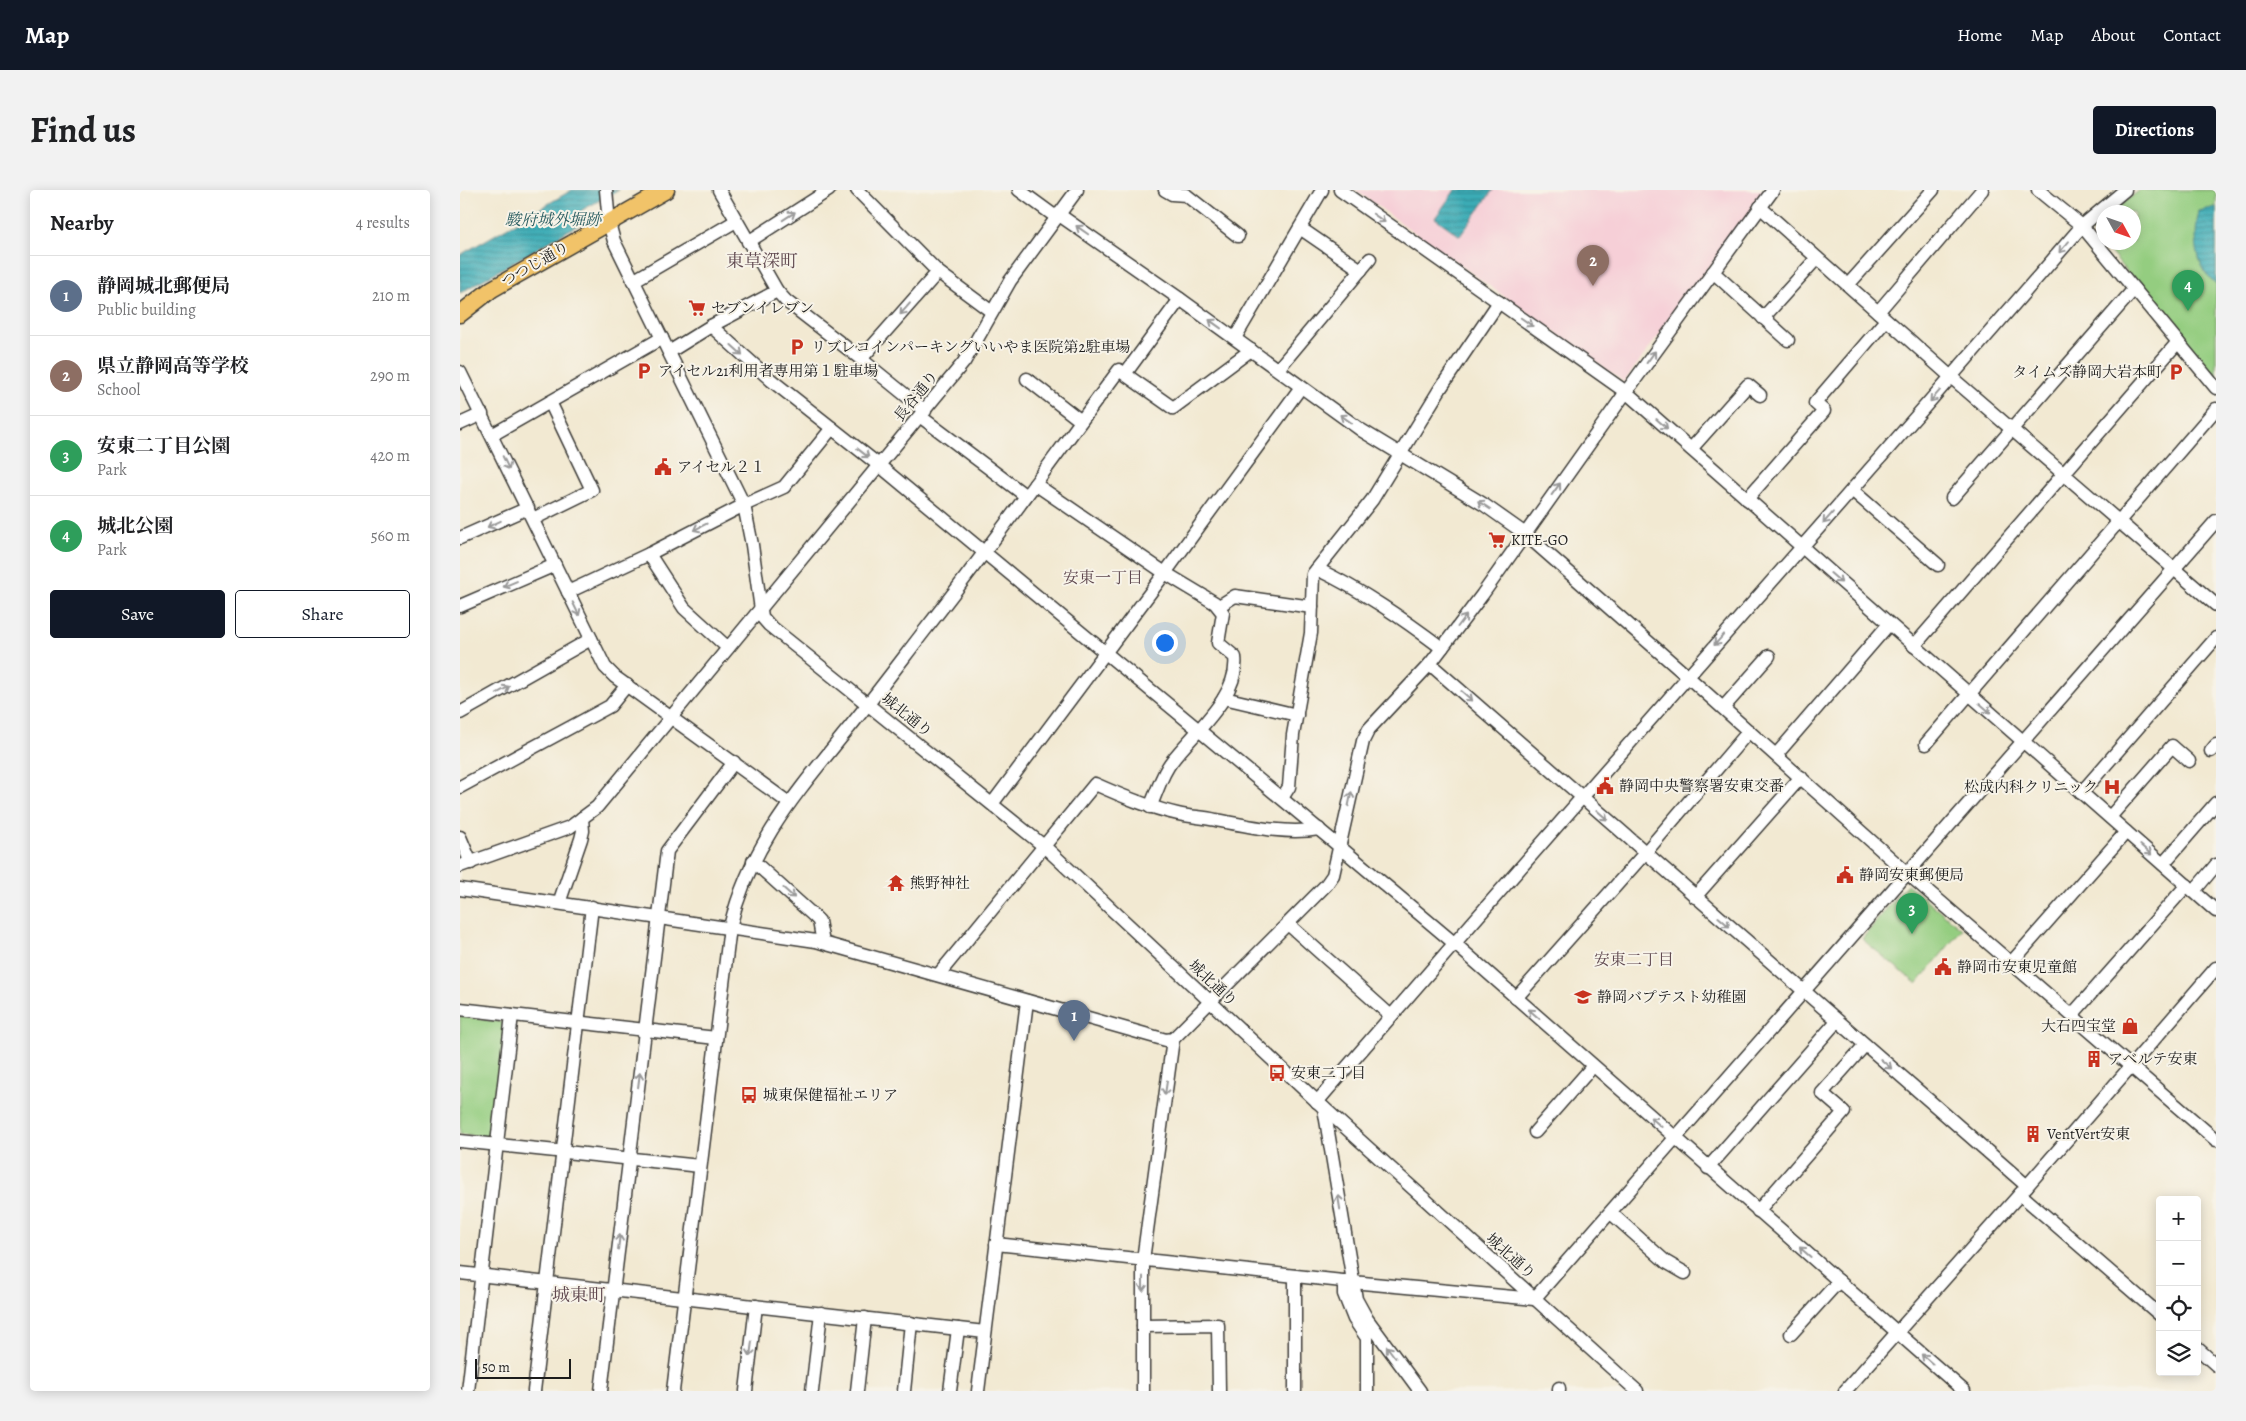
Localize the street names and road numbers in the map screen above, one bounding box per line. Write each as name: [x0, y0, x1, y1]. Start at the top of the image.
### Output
street label: つつじ通り: [498, 237, 572, 291]
street label: 長谷通り: [889, 366, 943, 426]
street label: 城北通り: [877, 688, 937, 742]
street label: 城北通り: [1184, 955, 1242, 1011]
street label: 城北通り: [1482, 1228, 1540, 1284]

